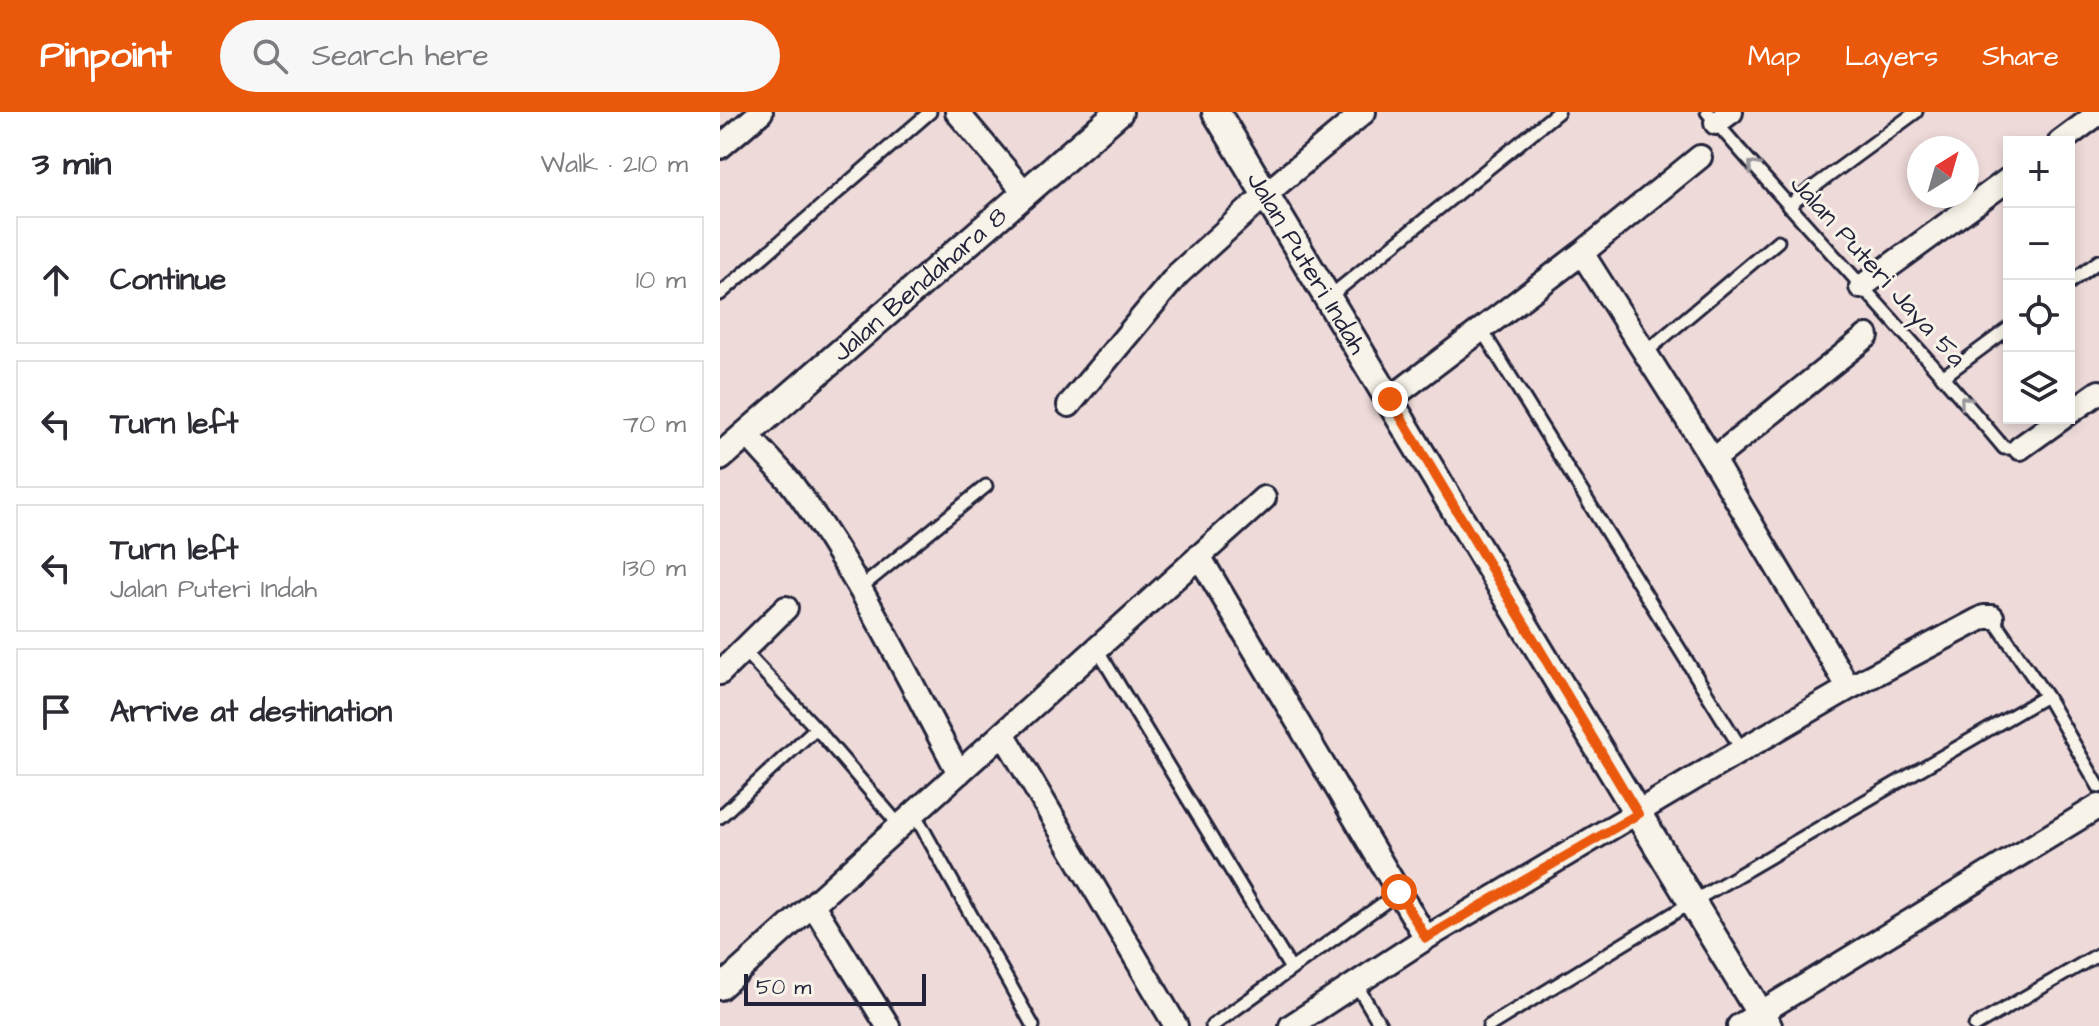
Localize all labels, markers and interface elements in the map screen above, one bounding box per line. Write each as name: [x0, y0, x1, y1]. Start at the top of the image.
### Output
search box: [220, 20, 780, 92]
text: Pinpoint: [40, 30, 172, 82]
icon: search: [248, 34, 292, 78]
text: Search here: [312, 35, 489, 77]
text: Map: [1748, 37, 1801, 76]
text: Layers: [1845, 37, 1938, 76]
text: Share: [1982, 37, 2059, 76]
north arrow: [1907, 136, 1979, 208]
map controls: [2003, 136, 2075, 424]
button: +: [2003, 136, 2075, 208]
text: 3 min: [32, 140, 112, 188]
text: Walk · 210 m: [541, 146, 688, 182]
one-way arrow: [1749, 161, 1763, 176]
street label: Jalan Puteri Indah: [1238, 165, 1376, 361]
street label: Jalan Puteri Jaya 5a: [1780, 167, 1974, 376]
street label: Jalan Bendahara 8: [824, 198, 1015, 370]
button: −: [2003, 208, 2075, 280]
icon: ahead: [34, 258, 78, 302]
text: Continue: [110, 259, 226, 301]
text: 10 m: [636, 262, 686, 298]
button: locate: [2003, 280, 2075, 352]
button: layers: [2003, 352, 2075, 424]
route end: [1372, 381, 1408, 417]
one-way arrow: [1960, 396, 1975, 411]
icon: left: [34, 402, 78, 446]
text: Turn left: [110, 403, 238, 445]
text: 70 m: [623, 406, 686, 442]
text: Turn left: [110, 529, 238, 571]
icon: left: [34, 546, 78, 590]
text: 130 m: [622, 550, 686, 586]
text: Jalan Puteri Indah: [110, 571, 317, 607]
icon: arrive: [34, 690, 78, 734]
text: Arrive at destination: [110, 691, 392, 733]
route start: [1381, 874, 1417, 910]
scale bar: [744, 970, 926, 1006]
text: 50 m: [756, 972, 811, 1003]

